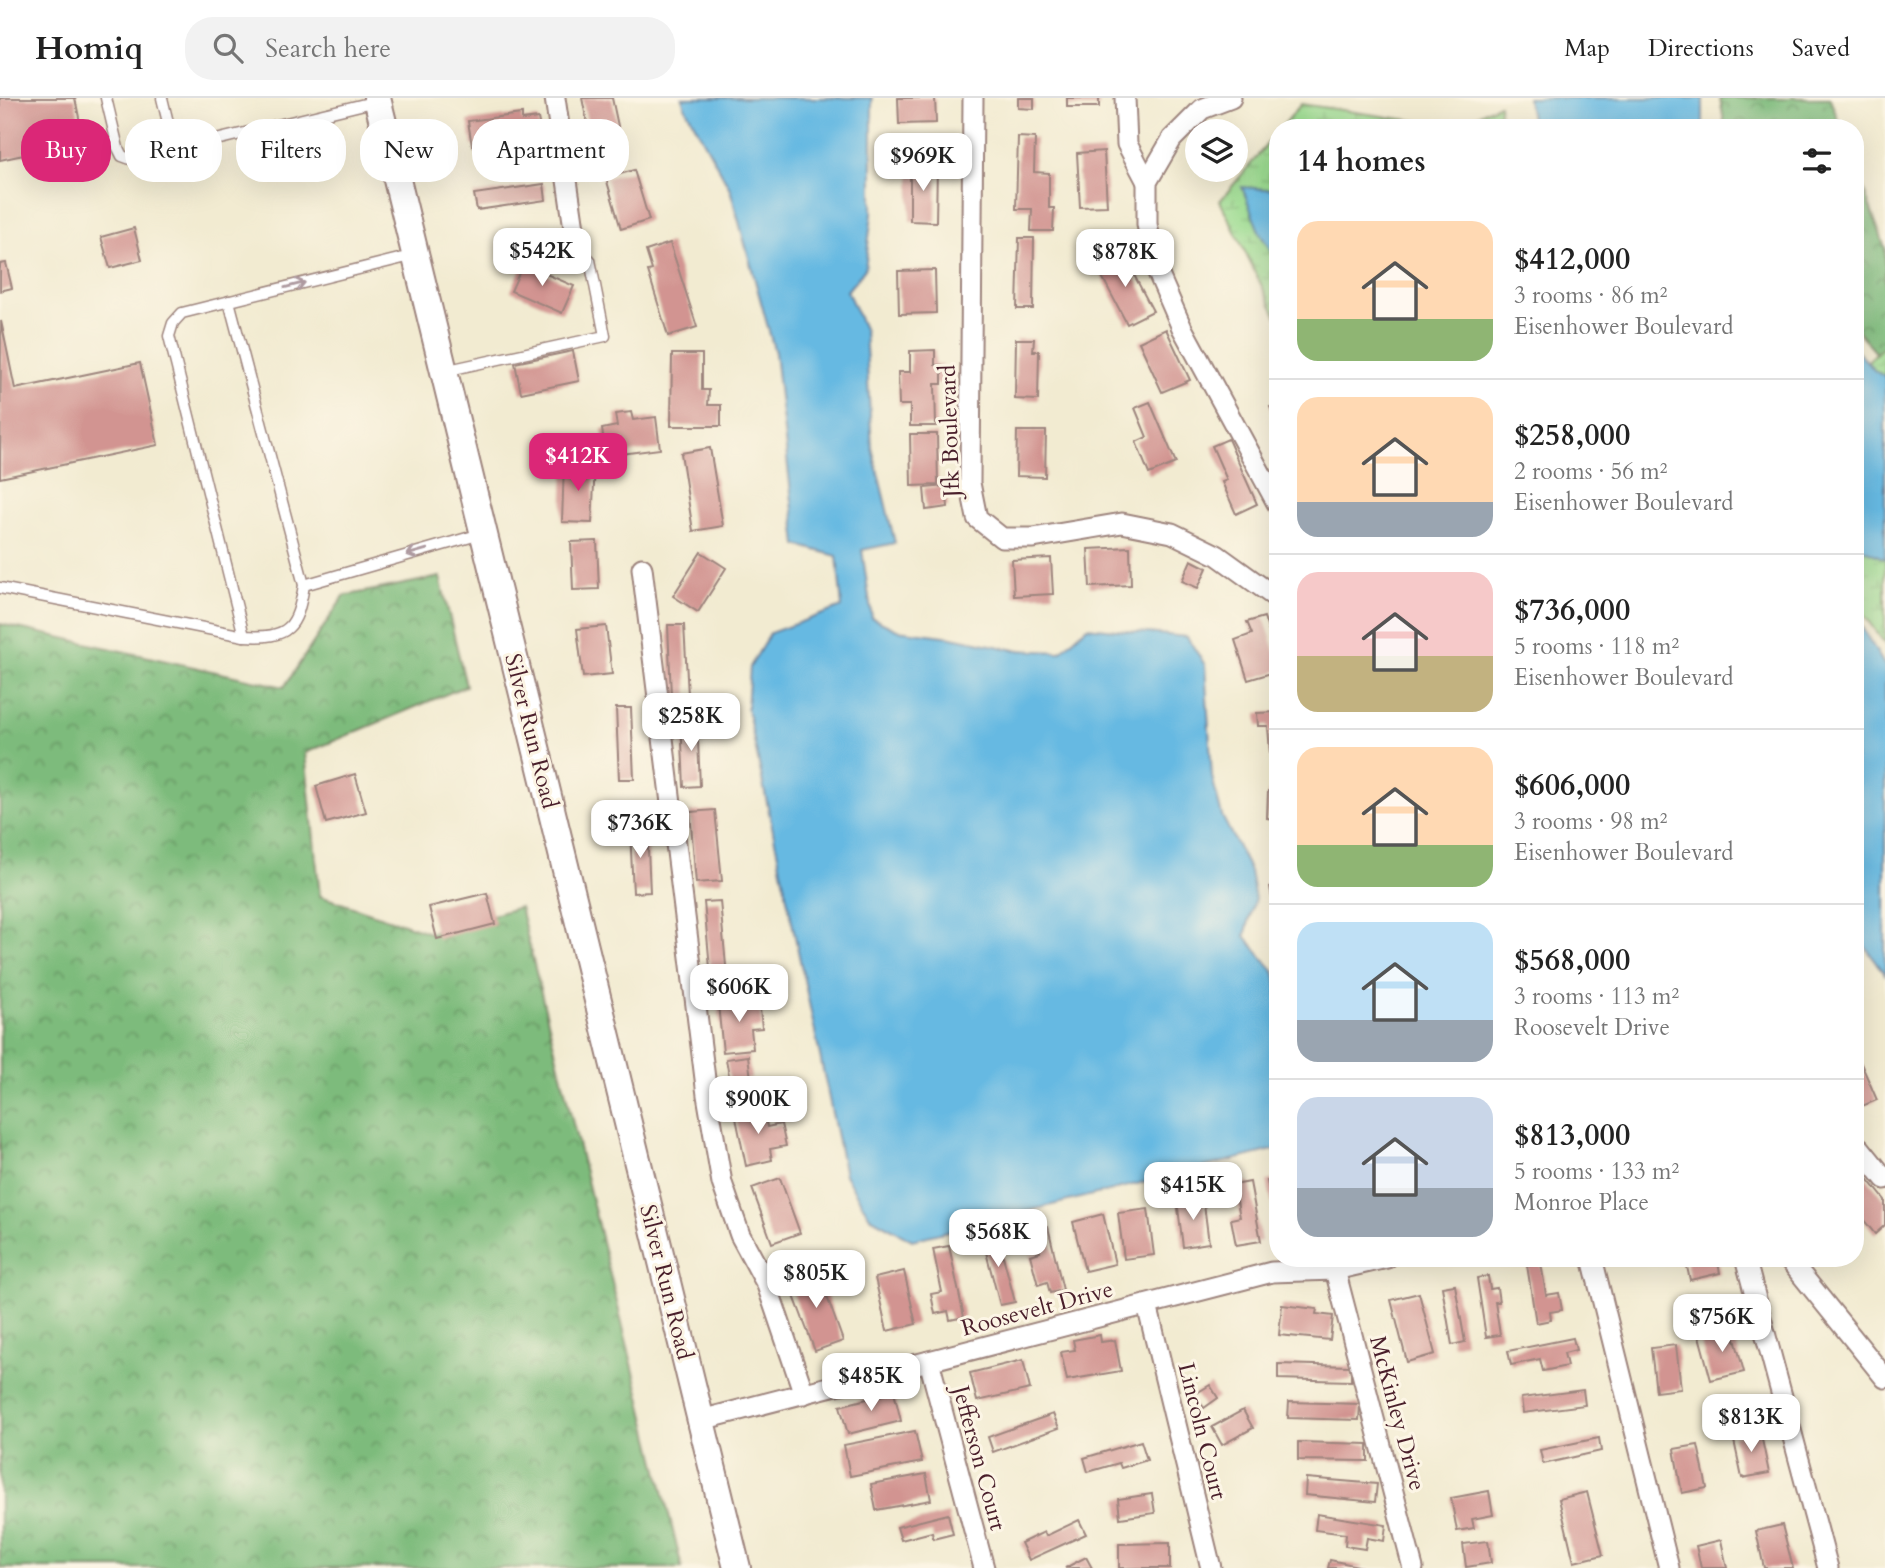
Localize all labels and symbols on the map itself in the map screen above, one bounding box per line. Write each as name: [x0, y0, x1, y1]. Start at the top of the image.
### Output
pin: $969K: [874, 134, 972, 193]
pin: $542K: [493, 228, 591, 288]
pin: $878K: [1076, 230, 1174, 289]
one-way arrow: [283, 278, 306, 291]
street label: Jfk Boulevard: [932, 363, 967, 501]
pin: $412K: [529, 434, 627, 493]
one-way arrow: [407, 547, 429, 560]
street label: Silver Run Road: [497, 650, 566, 813]
pin: $258K: [642, 694, 740, 753]
pin: $736K: [591, 800, 689, 860]
pin: $606K: [690, 964, 788, 1024]
pin: $900K: [709, 1076, 807, 1136]
pin: $415K: [1144, 1162, 1242, 1222]
street label: Silver Run Road: [632, 1201, 701, 1364]
pin: $568K: [949, 1210, 1047, 1269]
pin: $805K: [767, 1250, 865, 1310]
street label: Roosevelt Drive: [958, 1273, 1116, 1344]
pin: $756K: [1673, 1294, 1771, 1354]
street label: McKinley Drive: [1362, 1332, 1433, 1494]
pin: $485K: [822, 1354, 920, 1413]
street label: Lincoln Court: [1171, 1360, 1234, 1503]
street label: Jefferson Court: [945, 1379, 1014, 1534]
pin: $813K: [1702, 1394, 1800, 1454]

